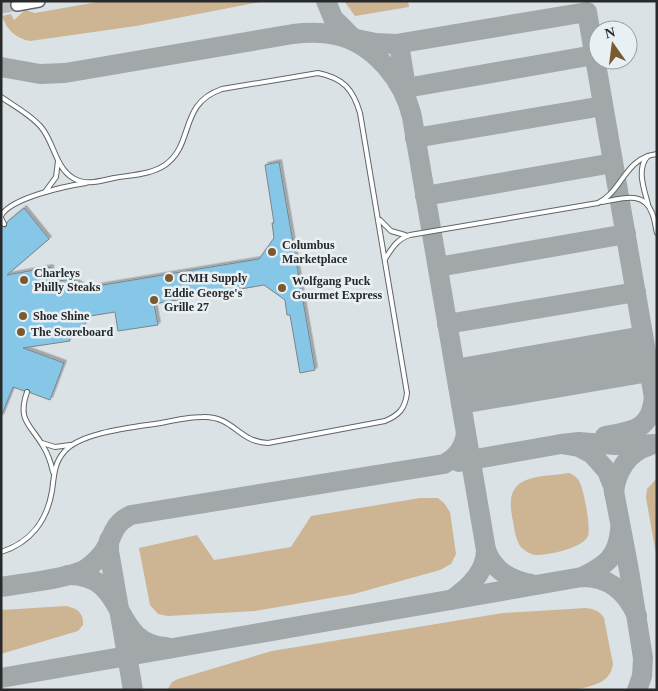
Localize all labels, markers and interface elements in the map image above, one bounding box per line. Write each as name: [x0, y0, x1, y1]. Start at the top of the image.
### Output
north arrow: [588, 20, 638, 70]
text: N: [603, 24, 617, 41]
place label: Columbus Marketplace: [282, 238, 348, 266]
marker: Columbus Marketplace: [266, 246, 278, 258]
place label: Charleys Philly Steaks: [34, 266, 101, 294]
place label: CMH Supply: [179, 271, 247, 285]
marker: CMH Supply: [163, 272, 175, 284]
marker: Charleys Philly Steaks: [18, 274, 30, 286]
place label: Wolfgang Puck Gourmet Express: [292, 274, 382, 302]
marker: Wolfgang Puck Gourmet Express: [276, 282, 288, 294]
place label: Eddie George's Grille 27: [164, 286, 243, 314]
marker: Eddie George's Grille 27: [148, 294, 160, 306]
place label: Shoe Shine: [33, 309, 90, 323]
marker: Shoe Shine: [17, 310, 29, 322]
place label: The Scoreboard: [31, 325, 113, 339]
marker: The Scoreboard: [15, 326, 27, 338]

